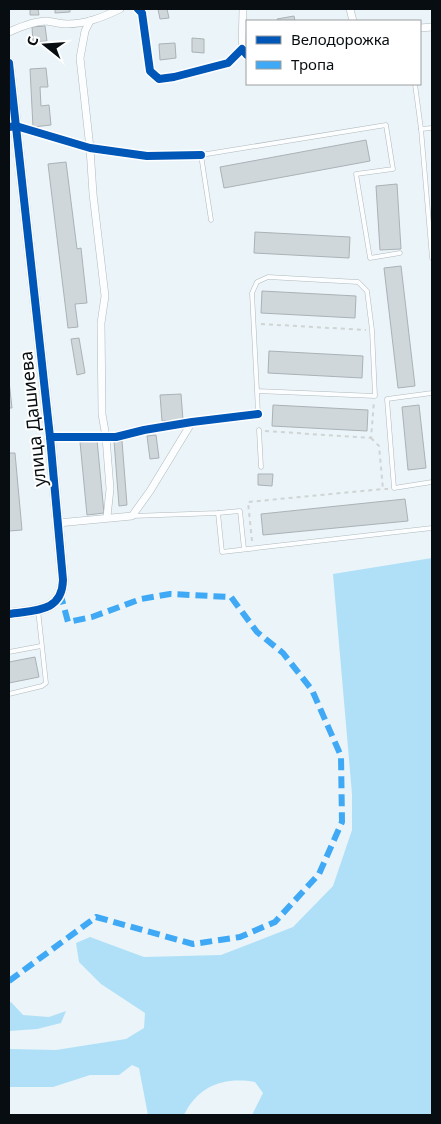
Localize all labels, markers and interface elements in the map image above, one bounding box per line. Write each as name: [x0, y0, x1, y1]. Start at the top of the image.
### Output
north arrow: [20, 20, 70, 70]
legend: [246, 20, 421, 85]
text: Велодорожка: [291, 29, 390, 49]
text: С: [22, 34, 42, 48]
text: Тропа: [291, 54, 334, 74]
street label: улица Дашиева: [13, 350, 51, 488]

